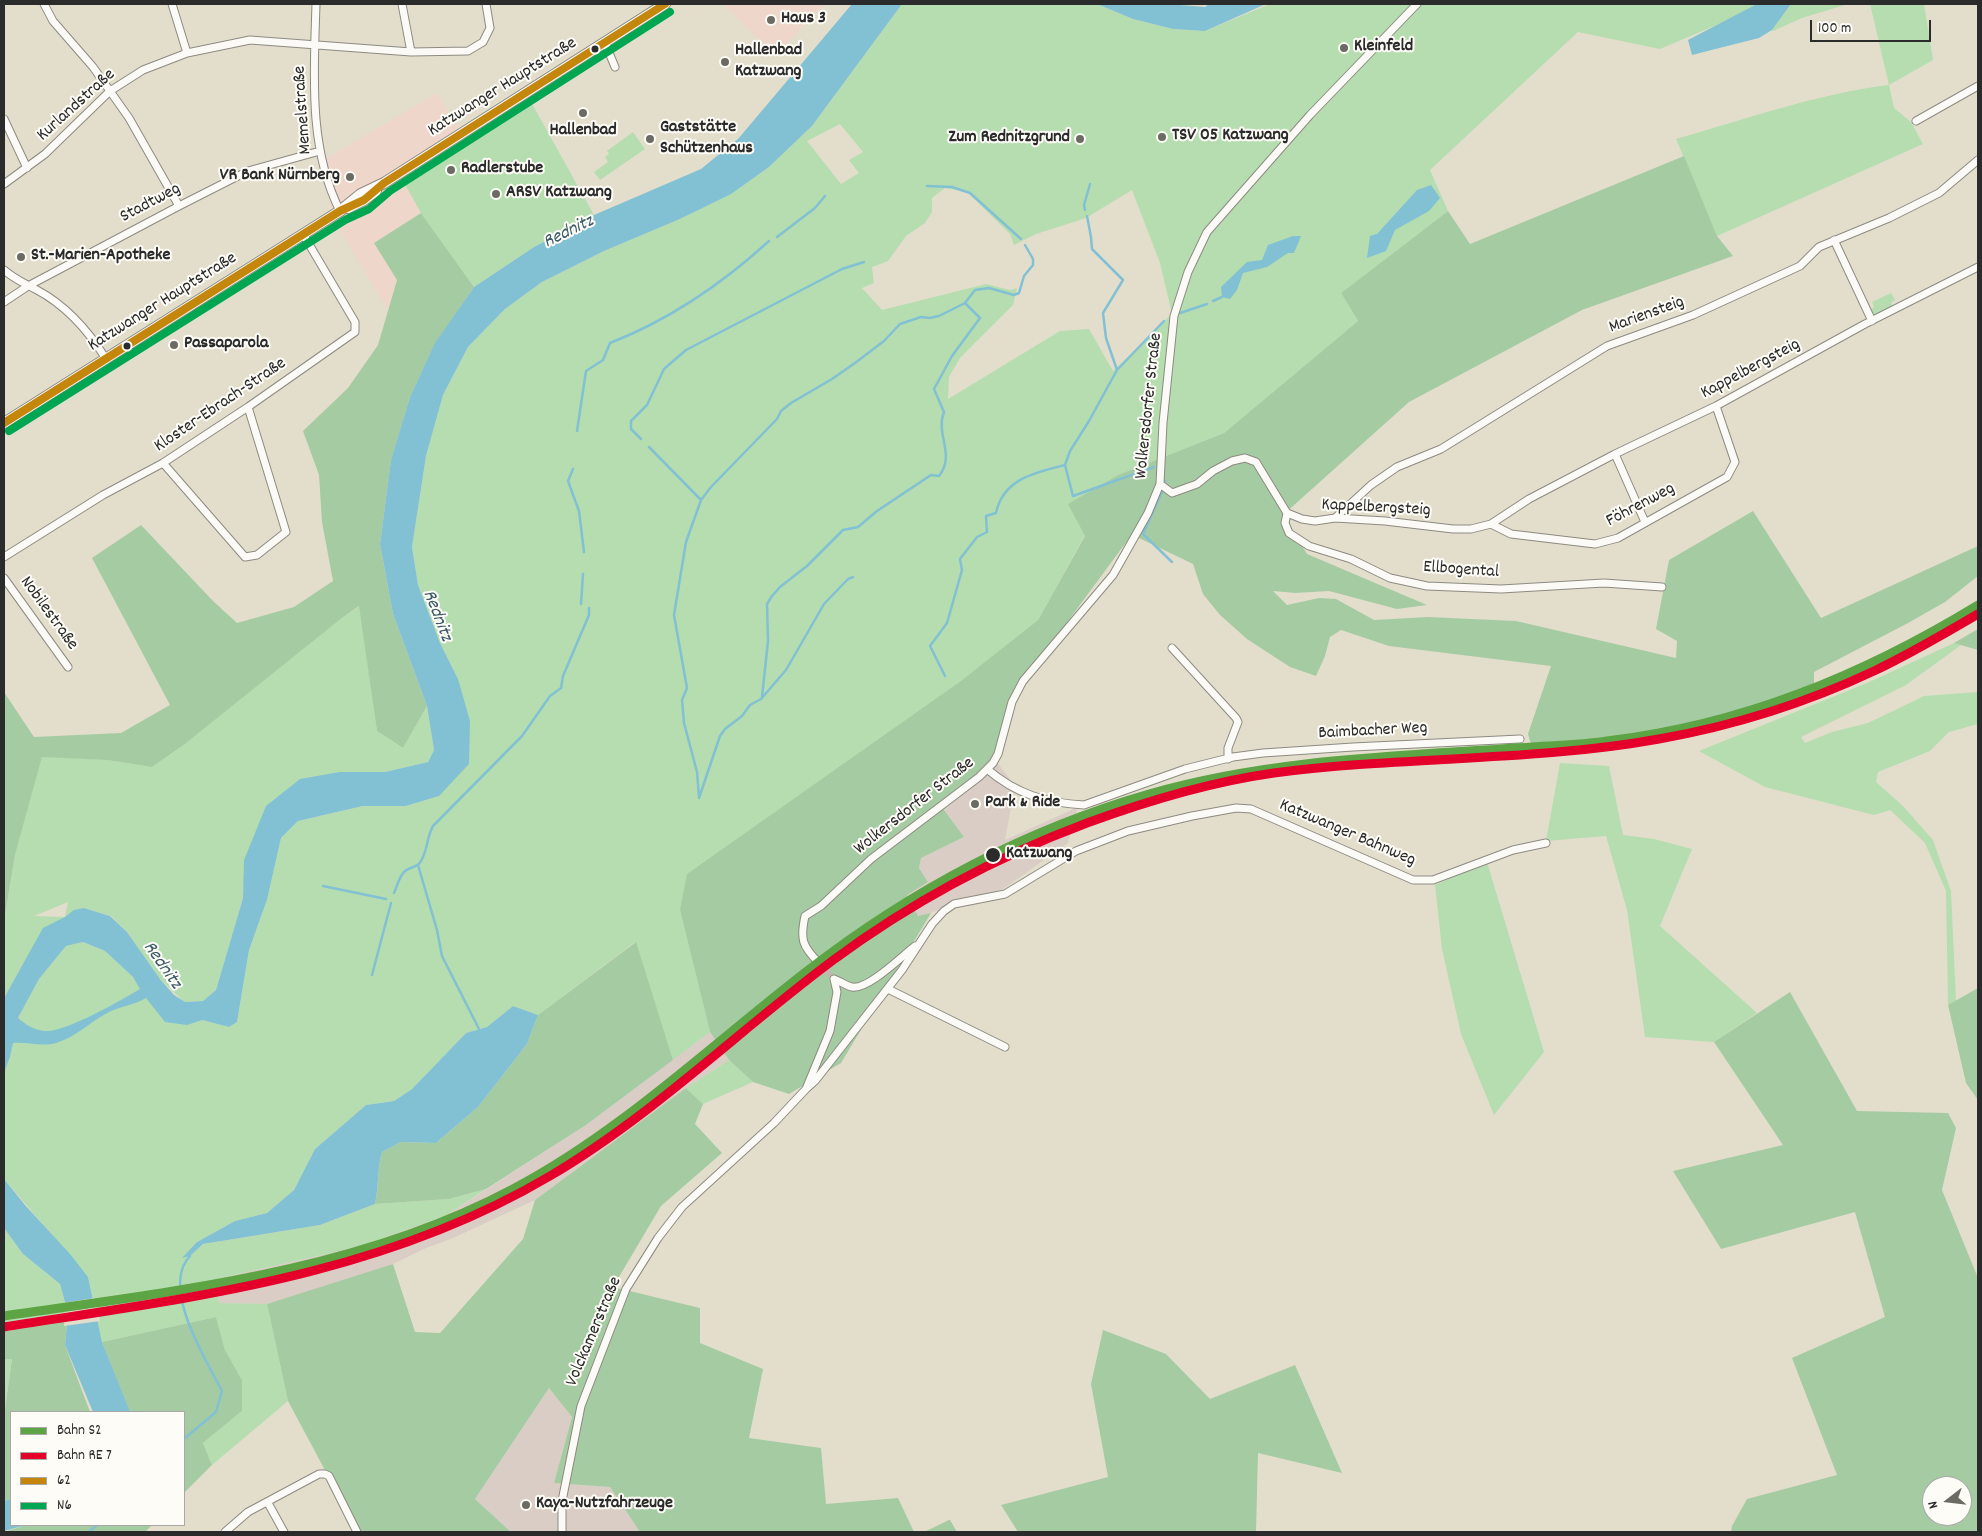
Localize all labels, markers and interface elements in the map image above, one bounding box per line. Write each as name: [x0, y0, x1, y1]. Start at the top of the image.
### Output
place label: Haus 3: [781, 9, 826, 31]
scale bar: [1812, 10, 1933, 42]
marker: Haus 3: [765, 14, 777, 26]
text: 100 m: [1818, 18, 1851, 40]
street label: Katzwanger Hauptstraße: [425, 33, 581, 143]
place label: Kleinfeld: [1354, 37, 1413, 59]
place label: Hallenbad Katzwang: [735, 41, 802, 84]
marker: Kleinfeld: [1338, 42, 1350, 54]
unlabelled marker: [590, 44, 600, 54]
marker: Hallenbad Katzwang: [719, 56, 731, 68]
street label: Kurlandstraße: [33, 65, 121, 147]
street label: Memelstraße: [290, 65, 318, 155]
marker: Hallenbad: [577, 107, 589, 119]
place label: Gaststätte Schützenhaus: [660, 118, 753, 160]
place label: Hallenbad: [549, 121, 617, 143]
place label: TSV 05 Katzwang: [1172, 126, 1289, 148]
place label: Zum Rednitzgrund: [949, 128, 1070, 150]
marker: TSV 05 Katzwang: [1156, 131, 1168, 143]
marker: Gaststätte Schützenhaus: [644, 133, 656, 145]
marker: Zum Rednitzgrund: [1074, 133, 1086, 145]
place label: Radlerstube: [461, 159, 543, 181]
marker: Radlerstube: [445, 164, 457, 176]
place label: VR Bank Nürnberg: [220, 166, 340, 188]
marker: VR Bank Nürnberg: [344, 171, 356, 183]
street label: Stadtweg: [117, 179, 185, 229]
place label: ARSV Katzwang: [506, 183, 612, 205]
marker: ARSV Katzwang: [490, 188, 502, 200]
water label: Rednitz: [540, 211, 598, 255]
place label: St.-Marien-Apotheke: [31, 246, 170, 268]
street label: Katzwanger Hauptstraße: [85, 248, 241, 358]
marker: St.-Marien-Apotheke: [15, 251, 27, 263]
street label: Mariensteig: [1606, 292, 1688, 340]
street label: Wolkersdorfer Straße: [1132, 332, 1168, 480]
place label: Passaparola: [184, 334, 268, 356]
street label: Kappelbergsteig: [1698, 335, 1804, 405]
marker: Passaparola: [168, 339, 180, 351]
unlabelled marker: [122, 341, 132, 351]
street label: Kloster-Ebrach-Straße: [151, 354, 291, 458]
street label: Föhrenweg: [1603, 479, 1679, 533]
street label: Kappelbergsteig: [1321, 495, 1431, 523]
street label: Ellbogental: [1422, 558, 1500, 584]
street label: Nobilestraße: [14, 573, 82, 655]
water label: Rednitz: [416, 587, 456, 645]
street label: Baimbacher Weg: [1318, 718, 1428, 746]
street label: Wolkersdorfer Straße: [851, 753, 979, 861]
place label: Park & Ride: [985, 793, 1060, 815]
street label: Katzwanger Bahnweg: [1276, 796, 1418, 872]
marker: Park & Ride: [969, 798, 981, 810]
place label: Katzwang: [1006, 844, 1072, 866]
marker: Katzwang: [984, 846, 1002, 864]
water label: Rednitz: [136, 938, 186, 994]
street label: Volckamerstraße: [562, 1274, 628, 1390]
legend: [10, 1411, 185, 1526]
text: Bahn S2: [57, 1420, 102, 1442]
text: Bahn RE 7: [57, 1445, 112, 1467]
text: 62: [57, 1470, 71, 1492]
north arrow: [1922, 1476, 1972, 1526]
place label: Kaya-Nutzfahrzeuge: [536, 1494, 673, 1516]
text: N6: [57, 1495, 72, 1517]
marker: Kaya-Nutzfahrzeuge: [520, 1499, 532, 1511]
text: N: [1923, 1499, 1944, 1511]

